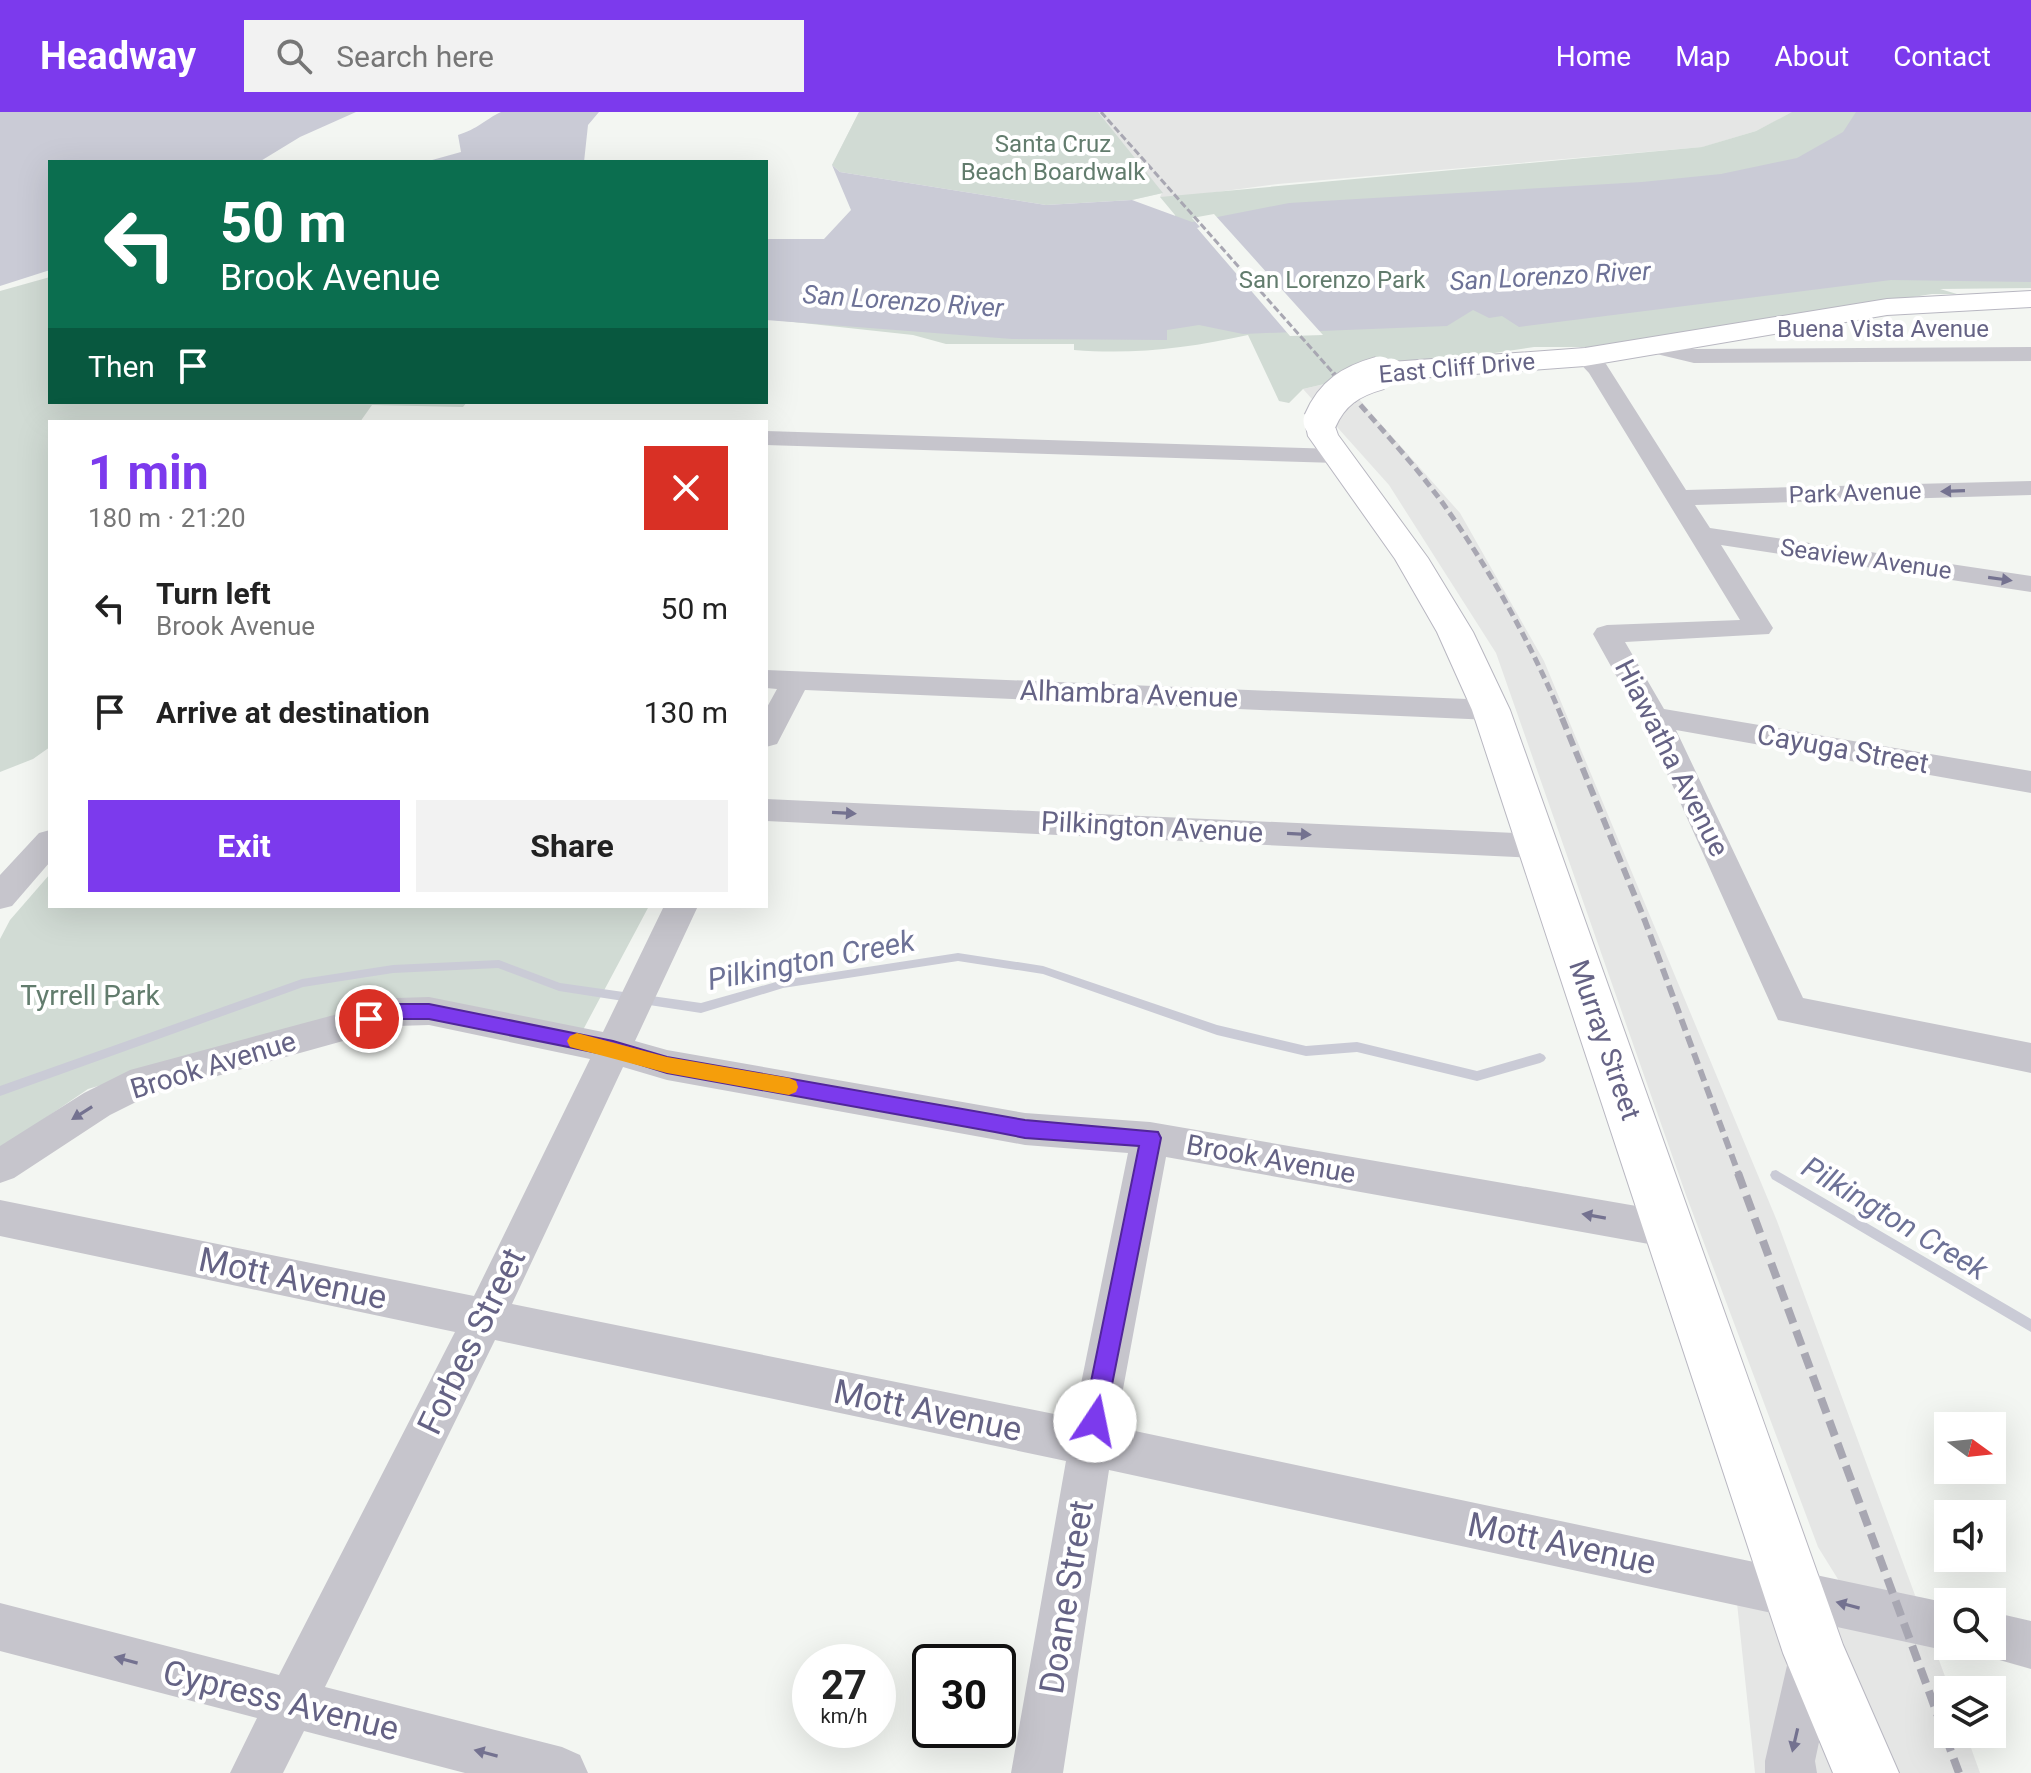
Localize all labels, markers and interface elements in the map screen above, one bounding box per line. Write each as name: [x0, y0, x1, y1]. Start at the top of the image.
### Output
search box: [244, 20, 804, 92]
text: Headway: [40, 34, 196, 78]
icon: search: [272, 34, 316, 78]
text: Search here: [336, 39, 494, 74]
text: Home: [1556, 40, 1631, 73]
text: Map: [1675, 40, 1731, 73]
text: About: [1775, 40, 1849, 73]
text: Contact: [1893, 40, 1991, 73]
park label: Santa Cruz Beach Boardwalk: [961, 130, 1146, 186]
text: 50 m: [220, 190, 347, 256]
icon: left: [88, 192, 192, 296]
water label: San Lorenzo River: [1449, 256, 1653, 296]
text: Brook Avenue: [220, 257, 440, 299]
park label: San Lorenzo Park: [1239, 266, 1426, 294]
water label: San Lorenzo River: [802, 279, 1006, 323]
street label: Buena Vista Avenue: [1777, 315, 1989, 343]
icon: arrive: [171, 344, 215, 388]
street label: East Cliff Drive: [1378, 347, 1536, 389]
text: Then: [88, 349, 155, 384]
text: 1 min: [88, 444, 209, 501]
button: close: [644, 446, 728, 530]
street label: Park Avenue: [1788, 477, 1922, 509]
one-way arrow: [1940, 484, 1965, 497]
text: 180 m · 21:20: [88, 503, 246, 533]
street label: Seaview Avenue: [1779, 533, 1953, 585]
one-way arrow: [1988, 573, 2013, 586]
text: Turn left: [156, 576, 271, 611]
icon: left: [88, 586, 132, 630]
text: 50 m: [661, 591, 728, 626]
text: Brook Avenue: [156, 611, 315, 641]
street label: Hiawatha Avenue: [1608, 654, 1736, 862]
street label: Alhambra Avenue: [1019, 674, 1239, 714]
icon: arrive: [88, 690, 132, 734]
text: Arrive at destination: [156, 695, 430, 730]
text: 130 m: [644, 695, 728, 730]
street label: Cayuga Street: [1755, 718, 1931, 780]
button: Exit: [88, 800, 400, 892]
button: Share: [416, 800, 728, 892]
street label: Pilkington Avenue: [1040, 805, 1264, 849]
one-way arrow: [832, 807, 857, 820]
one-way arrow: [1287, 828, 1312, 841]
water label: Pilkington Creek: [705, 923, 919, 997]
street label: Murray Street: [1562, 955, 1648, 1125]
park label: Tyrrell Park: [20, 979, 161, 1012]
pin: [335, 985, 403, 1053]
icon: arrive: [347, 997, 391, 1041]
street label: Brook Avenue: [126, 1024, 300, 1106]
one-way arrow: [71, 1106, 93, 1120]
street label: Brook Avenue: [1184, 1128, 1358, 1190]
water label: Pilkington Creek: [1796, 1149, 1995, 1288]
one-way arrow: [1581, 1209, 1606, 1222]
street label: Mott Avenue: [195, 1239, 391, 1317]
street label: Forbes Street: [409, 1241, 533, 1441]
street label: Mott Avenue: [830, 1371, 1026, 1449]
position arrow: [1053, 1379, 1137, 1463]
north arrow: [1934, 1412, 2006, 1484]
map controls: [1934, 1412, 2006, 1748]
street label: Doane Street: [1031, 1498, 1101, 1696]
button: sound: [1934, 1500, 2006, 1572]
street label: Mott Avenue: [1464, 1504, 1660, 1582]
button: search: [1934, 1588, 2006, 1660]
one-way arrow: [1836, 1598, 1861, 1610]
speed limit sign: 30: [912, 1644, 1016, 1748]
street label: Cypress Avenue: [159, 1651, 403, 1749]
one-way arrow: [113, 1654, 138, 1666]
text: 27: [821, 1662, 867, 1709]
button: layers: [1934, 1676, 2006, 1748]
text: km/h: [821, 1704, 867, 1728]
one-way arrow: [1788, 1728, 1801, 1753]
one-way arrow: [474, 1747, 499, 1759]

